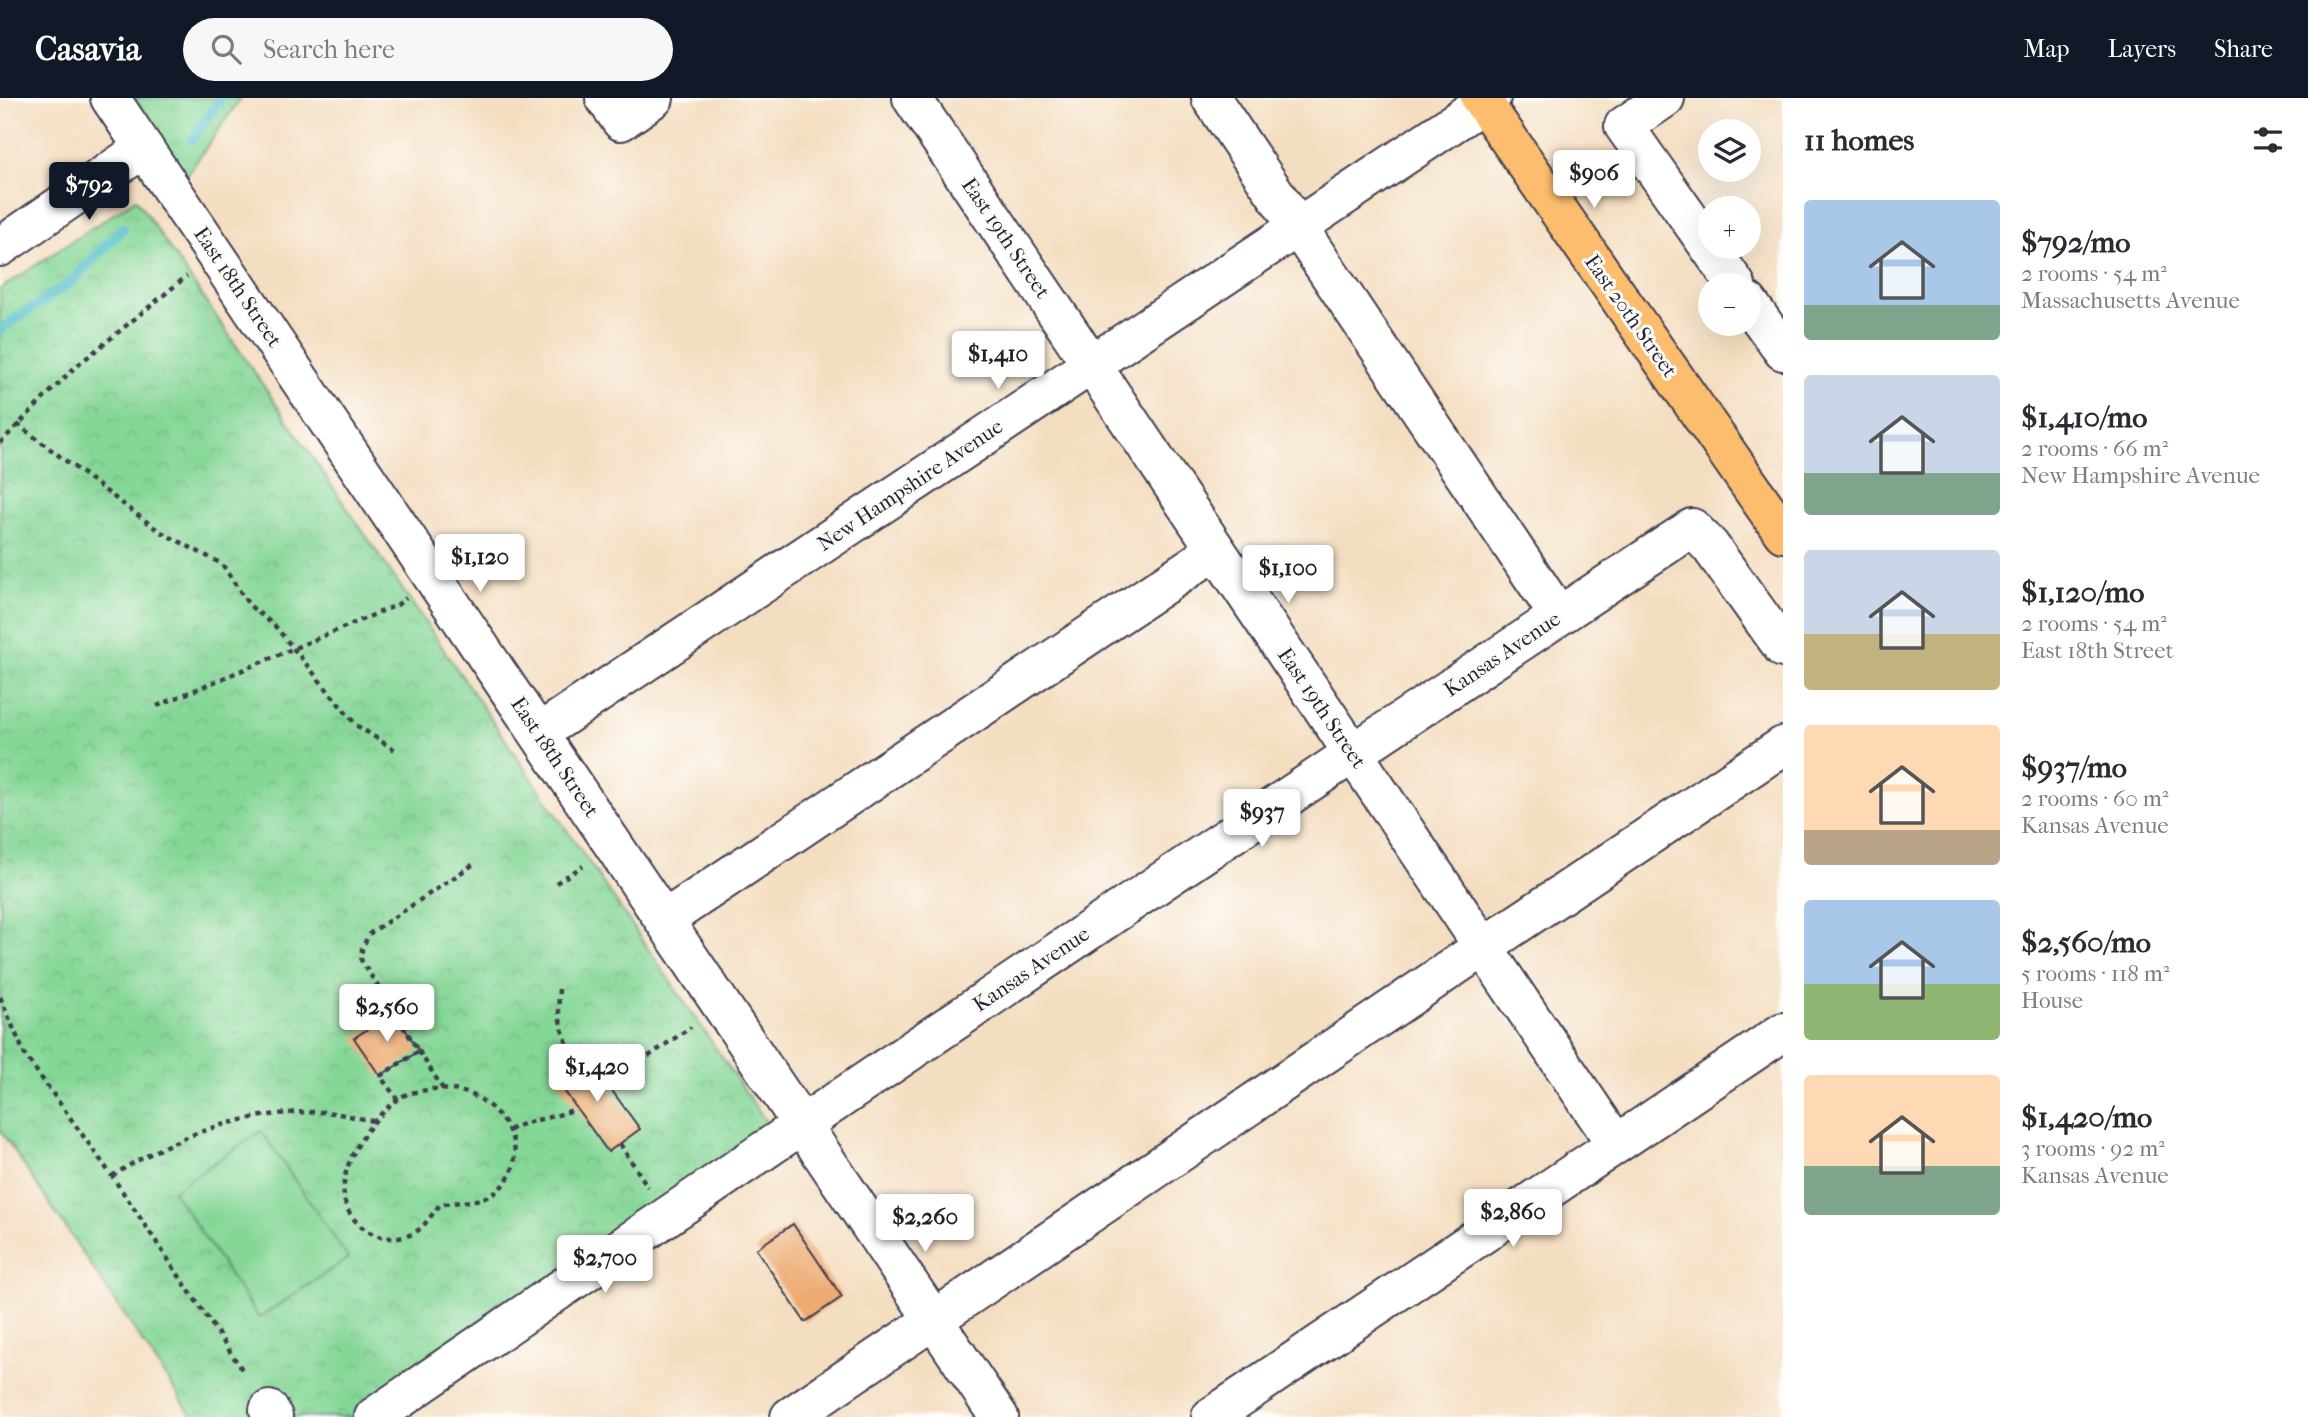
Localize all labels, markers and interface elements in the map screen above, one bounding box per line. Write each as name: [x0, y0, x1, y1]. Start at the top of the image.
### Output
search box: [183, 18, 673, 81]
text: Casavia: [35, 30, 141, 69]
icon: search: [207, 30, 245, 68]
text: Search here: [263, 34, 395, 65]
text: Map: [2024, 35, 2070, 63]
text: Layers: [2108, 35, 2176, 63]
text: Share: [2214, 35, 2273, 63]
map controls: [1698, 119, 1761, 336]
button: layers: [1698, 119, 1761, 182]
icon: filters: [2249, 121, 2287, 159]
text: 11 homes: [1804, 123, 1914, 158]
pin: $906: [1553, 150, 1635, 210]
text: $906: [1569, 159, 1619, 186]
pin: $792: [48, 162, 130, 222]
text: $792: [65, 171, 113, 198]
street label: East 19th Street: [957, 173, 1055, 303]
button: +: [1698, 196, 1761, 259]
street label: East 18th Street: [189, 222, 287, 352]
text: $792/mo: [2021, 225, 2130, 260]
icon: home: [1860, 228, 1944, 312]
street label: East 20th Street: [1580, 250, 1682, 382]
text: 2 rooms · 54 m²: [2021, 260, 2167, 287]
button: −: [1698, 273, 1761, 336]
text: Massachusetts Avenue: [2021, 287, 2240, 314]
pin: $1,410: [941, 331, 1055, 391]
text: $1,410: [968, 340, 1028, 367]
text: $1,410/mo: [2021, 400, 2147, 435]
icon: home: [1860, 403, 1944, 487]
street label: New Hampshire Avenue: [813, 414, 1007, 556]
text: 2 rooms · 66 m²: [2021, 435, 2168, 462]
text: New Hampshire Avenue: [2021, 462, 2260, 489]
pin: $1,120: [423, 534, 537, 594]
text: $1,120: [451, 543, 509, 570]
pin: $1,100: [1231, 546, 1345, 605]
text: $1,100: [1258, 554, 1318, 581]
text: $1,120/mo: [2021, 575, 2144, 610]
icon: home: [1860, 578, 1944, 662]
street label: Kansas Avenue: [1439, 606, 1565, 702]
text: 2 rooms · 54 m²: [2021, 610, 2167, 637]
text: East 18th Street: [2021, 637, 2174, 664]
street label: East 19th Street: [1273, 643, 1371, 773]
street label: East 18th Street: [506, 692, 604, 822]
text: $937/mo: [2021, 750, 2127, 785]
icon: home: [1860, 753, 1944, 837]
text: 2 rooms · 60 m²: [2021, 785, 2168, 812]
pin: $937: [1221, 790, 1303, 849]
text: $937: [1239, 798, 1285, 825]
text: Kansas Avenue: [2021, 812, 2169, 839]
street label: Kansas Avenue: [968, 921, 1094, 1017]
text: $2,560/mo: [2021, 925, 2151, 960]
icon: home: [1860, 928, 1944, 1012]
text: 5 rooms · 118 m²: [2021, 960, 2169, 987]
pin: $2,560: [330, 984, 444, 1044]
text: House: [2021, 987, 2083, 1014]
text: $2,560: [355, 993, 419, 1020]
pin: $1,420: [540, 1044, 654, 1104]
text: $1,420: [565, 1053, 629, 1080]
text: $1,420/mo: [2021, 1100, 2152, 1135]
icon: home: [1860, 1103, 1944, 1187]
text: 3 rooms · 92 m²: [2021, 1135, 2165, 1162]
text: Kansas Avenue: [2021, 1162, 2169, 1189]
pin: $2,860: [1456, 1190, 1570, 1249]
pin: $2,260: [868, 1194, 982, 1254]
text: $2,860: [1480, 1198, 1546, 1225]
text: $2,260: [892, 1203, 958, 1230]
pin: $2,700: [548, 1236, 662, 1295]
text: $2,700: [573, 1244, 637, 1271]

